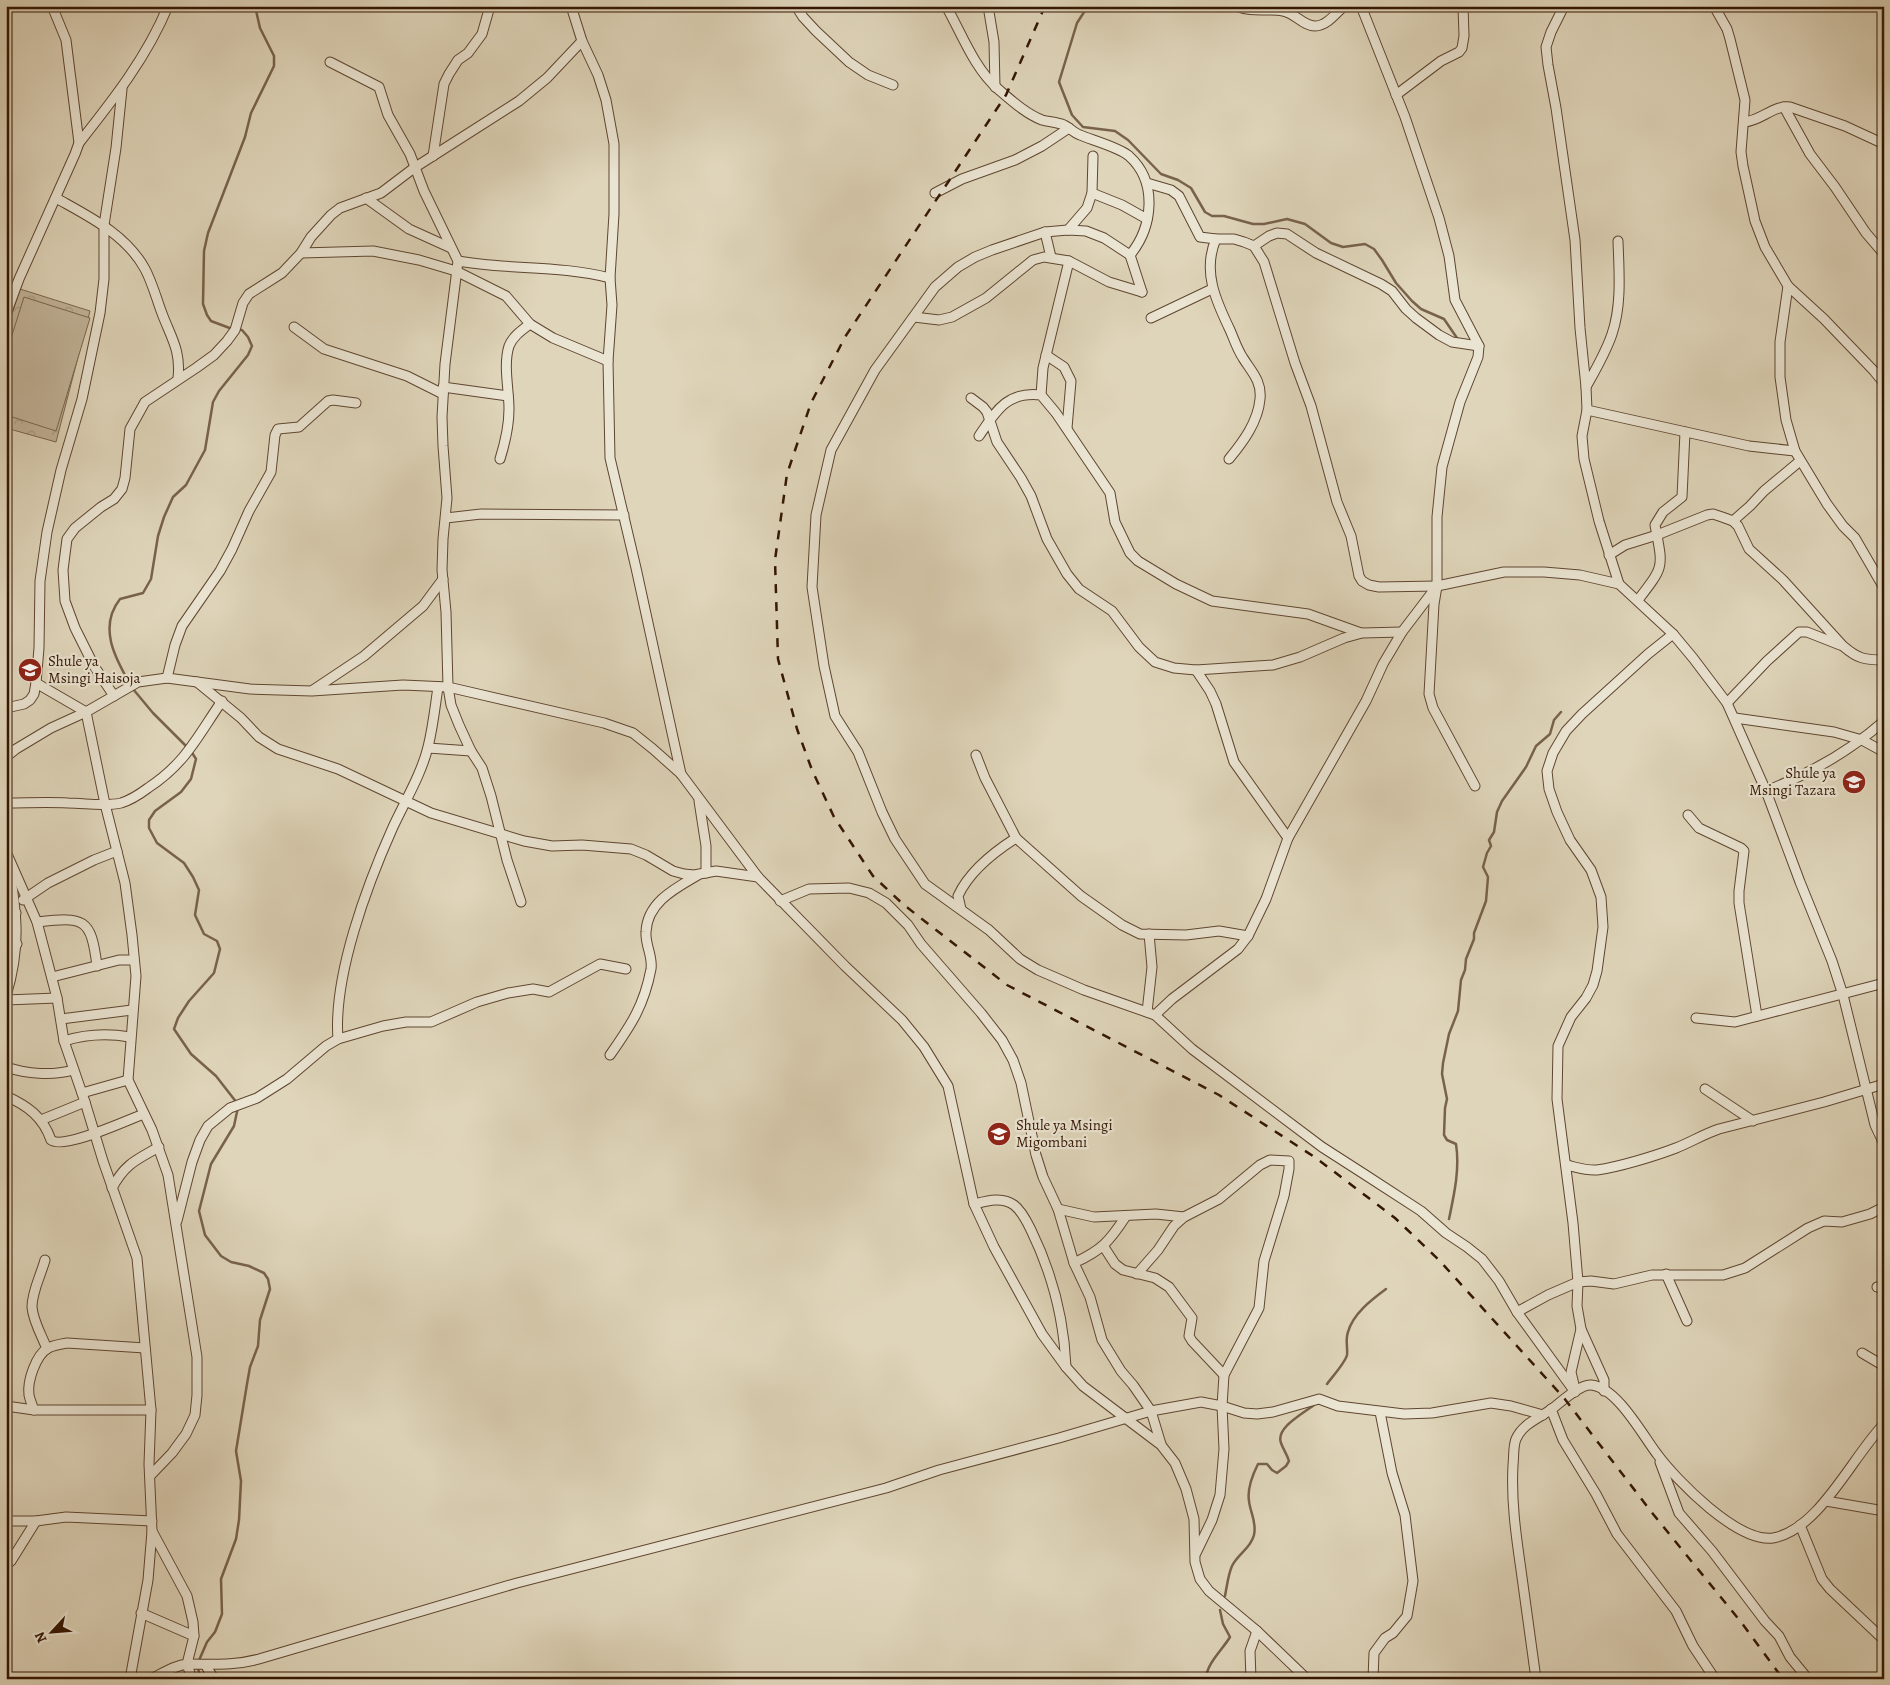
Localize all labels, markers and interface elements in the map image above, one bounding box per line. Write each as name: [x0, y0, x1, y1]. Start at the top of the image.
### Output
place label: Shule ya Msingi Haisoja: [48, 651, 140, 688]
school or university icon: Shule ya Msingi Haisoja: [17, 657, 43, 683]
place label: Shule ya Msingi Tazara: [1749, 763, 1836, 800]
school or university icon: Shule ya Msingi Tazara: [1841, 769, 1867, 795]
place label: Shule ya Msingi Migombani: [1016, 1115, 1113, 1152]
school or university icon: Shule ya Msingi Migombani: [986, 1121, 1012, 1147]
north arrow: [28, 1608, 78, 1658]
text: N: [30, 1629, 52, 1646]

